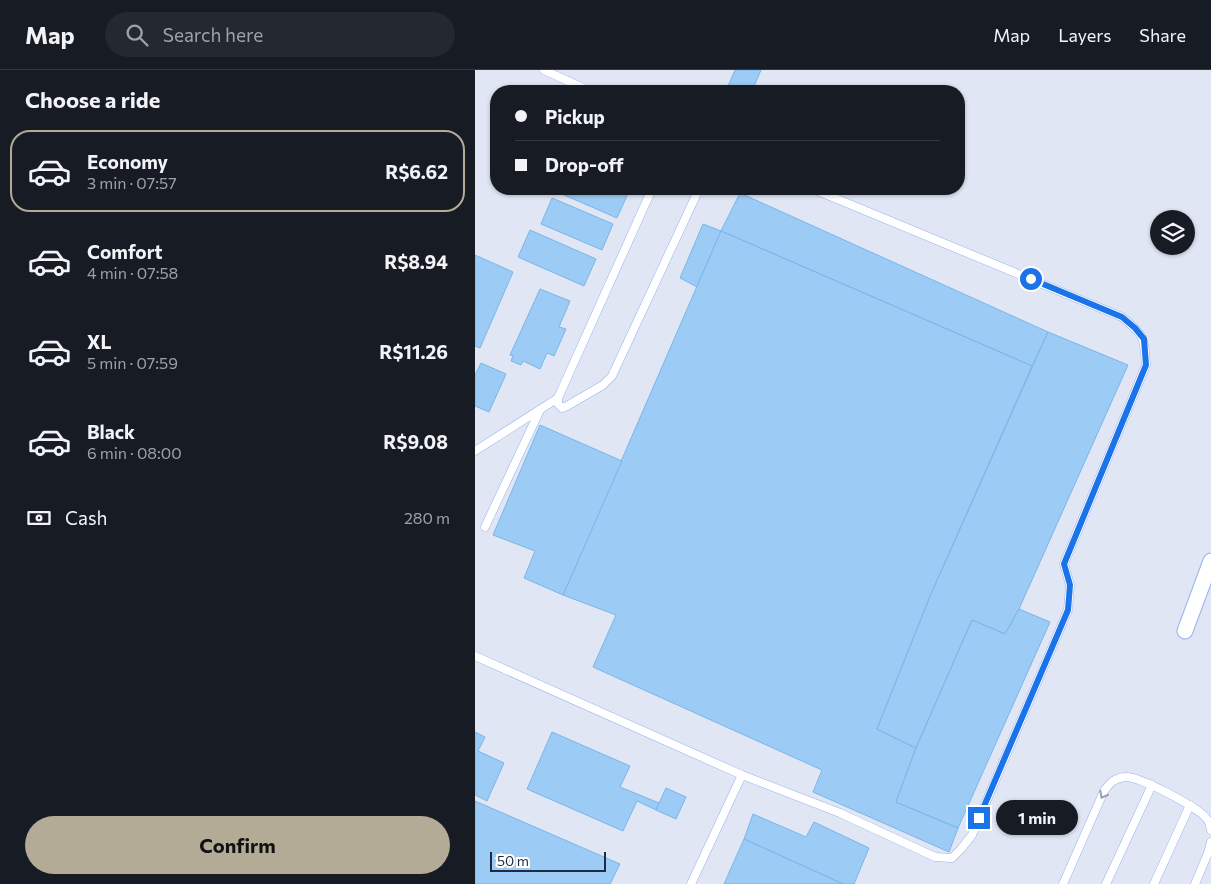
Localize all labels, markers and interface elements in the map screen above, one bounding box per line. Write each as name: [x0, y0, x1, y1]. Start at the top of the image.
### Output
search box: [105, 12, 455, 57]
text: Map: [25, 20, 75, 49]
icon: search: [123, 21, 151, 49]
text: Search here: [163, 23, 263, 46]
text: Map: [993, 24, 1030, 46]
text: Layers: [1058, 24, 1111, 46]
text: Share: [1139, 24, 1186, 46]
text: Choose a ride: [25, 86, 160, 113]
text: Pickup: [545, 105, 605, 128]
icon: car: [27, 149, 72, 194]
text: Economy: [87, 150, 168, 173]
text: Drop-off: [545, 153, 624, 176]
text: R$6.62: [385, 160, 448, 183]
text: 3 min · 07:57: [87, 173, 177, 192]
map controls: [1150, 210, 1195, 255]
button: layers: [1150, 210, 1195, 255]
icon: car: [27, 239, 72, 284]
text: Comfort: [87, 240, 163, 263]
text: R$8.94: [384, 250, 448, 273]
text: 4 min · 07:58: [87, 263, 178, 282]
route start: [1020, 268, 1042, 290]
icon: car: [27, 329, 72, 374]
text: XL: [87, 330, 112, 353]
text: R$11.26: [379, 340, 448, 363]
text: 5 min · 07:59: [87, 353, 178, 372]
icon: car: [27, 419, 72, 464]
text: Black: [87, 420, 135, 443]
text: R$9.08: [383, 430, 448, 453]
text: 6 min · 08:00: [87, 443, 182, 462]
icon: cash: [25, 504, 53, 532]
text: Cash: [65, 506, 107, 529]
text: 280 m: [404, 508, 450, 527]
one-way arrow: [1099, 789, 1109, 798]
callout: 1 min: [997, 800, 1079, 836]
route end: [968, 807, 990, 829]
text: 1 min: [1018, 808, 1056, 827]
button: Confirm: [25, 816, 450, 874]
scale bar: [490, 849, 606, 872]
text: 50 m: [497, 852, 529, 869]

